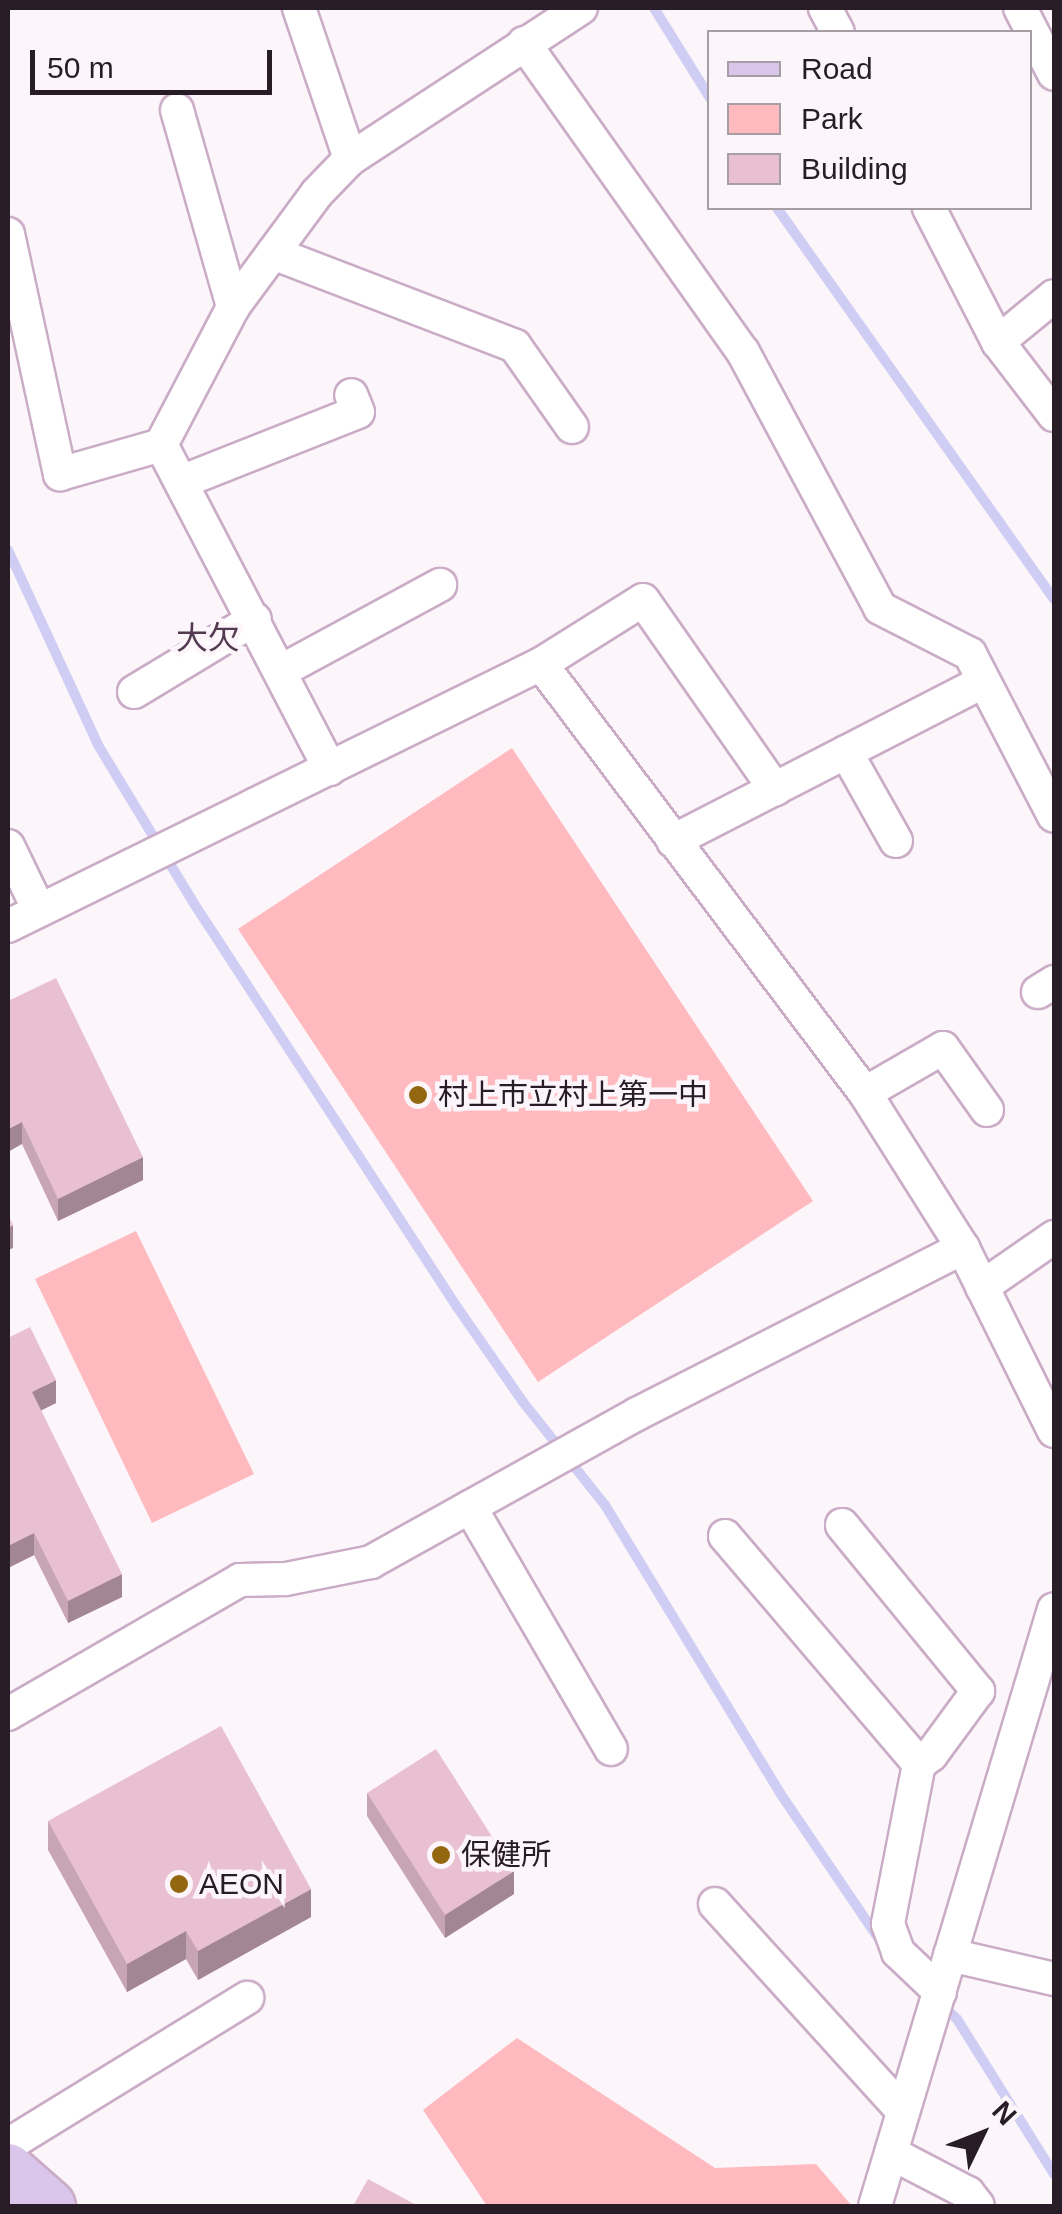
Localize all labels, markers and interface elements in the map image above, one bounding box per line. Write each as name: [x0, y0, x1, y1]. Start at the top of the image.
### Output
scale bar: [35, 30, 278, 92]
legend: [707, 30, 1032, 210]
text: 50 m: [47, 51, 114, 84]
text: Road: [801, 52, 873, 85]
text: Park: [801, 102, 863, 135]
text: Building: [801, 152, 908, 185]
district label: 大欠: [176, 619, 240, 657]
place label: 村上市立村上第一中: [438, 1077, 708, 1113]
marker: 村上市立村上第一中: [407, 1084, 429, 1106]
place label: 保健所: [461, 1837, 551, 1873]
marker: 保健所: [430, 1844, 452, 1866]
place label: AEON: [199, 1866, 284, 1902]
marker: AEON: [168, 1873, 190, 1895]
north arrow: [932, 2084, 1032, 2184]
text: N: [986, 2095, 1023, 2131]

